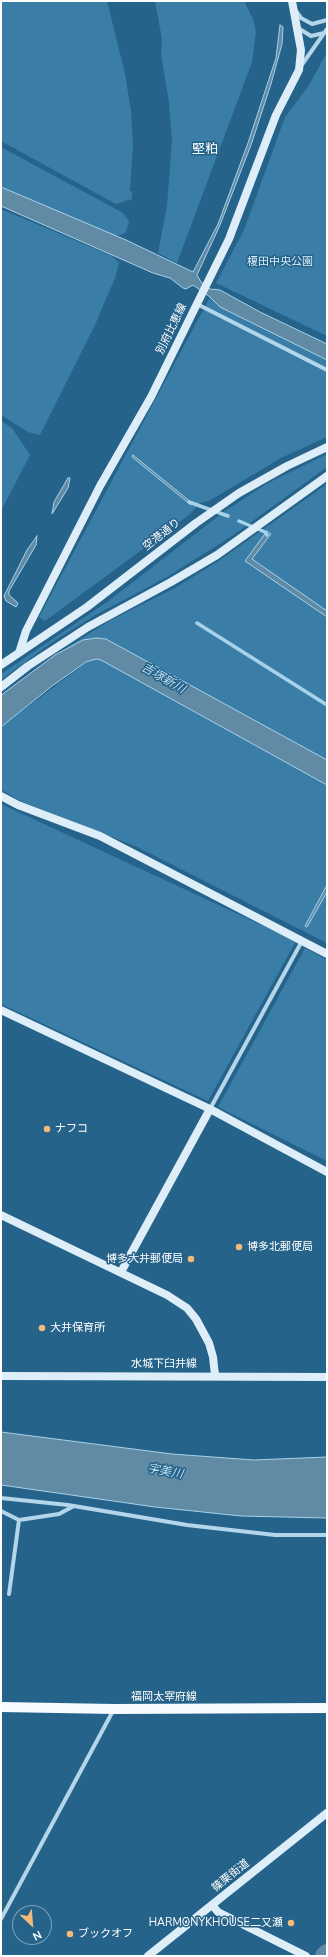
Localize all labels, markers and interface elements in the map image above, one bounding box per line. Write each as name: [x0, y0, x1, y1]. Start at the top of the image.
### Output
district label: 堅粕: [192, 142, 218, 158]
park label: 榎田中央公園: [247, 255, 313, 269]
street label: 別府比恵線: [154, 301, 190, 357]
street label: 空港通り: [141, 516, 183, 554]
water label: 吉塚新川: [139, 661, 187, 697]
place label: ナフコ: [55, 1122, 88, 1136]
marker: ナフコ: [42, 1124, 52, 1134]
place label: 博多北郵便局: [247, 1240, 313, 1254]
marker: 博多北郵便局: [234, 1242, 244, 1252]
place label: 博多大井郵便局: [106, 1252, 183, 1266]
marker: 博多大井郵便局: [186, 1254, 196, 1264]
place label: 大井保育所: [50, 1321, 105, 1335]
marker: 大井保育所: [37, 1323, 47, 1333]
street label: 水城下臼井線: [131, 1357, 197, 1371]
water label: 宇美川: [146, 1462, 184, 1482]
street label: 福岡太宰府線: [131, 1690, 197, 1704]
street label: 篠栗街道: [210, 1857, 252, 1895]
north arrow: [12, 1905, 52, 1945]
place label: HARMONYKHOUSE二又瀬: [149, 1916, 283, 1930]
marker: HARMONYKHOUSE二又瀬: [286, 1918, 296, 1928]
text: N: [30, 1927, 44, 1944]
place label: ブックオフ: [78, 1927, 133, 1941]
marker: ブックオフ: [65, 1929, 75, 1939]

